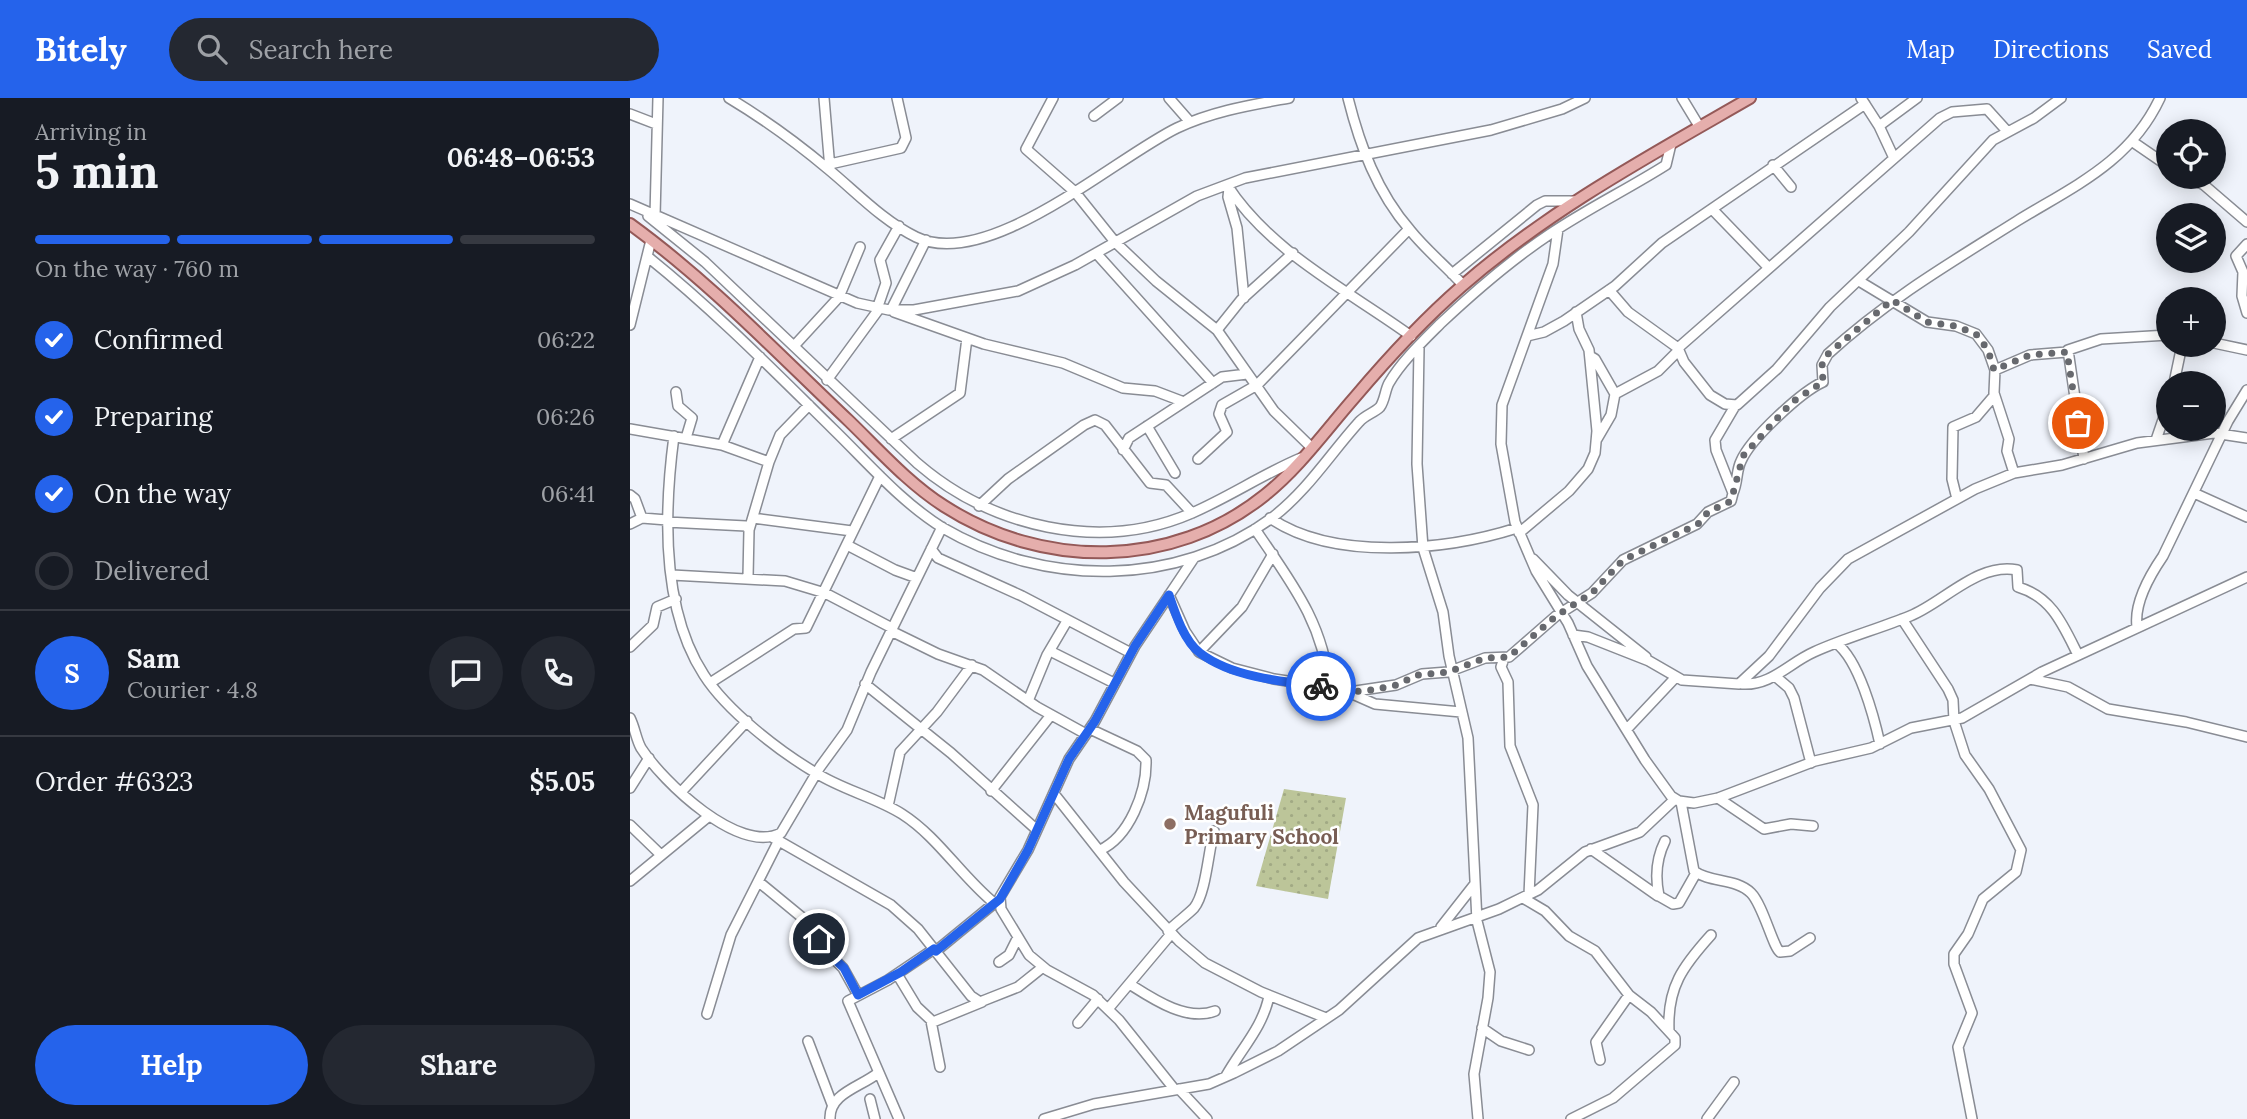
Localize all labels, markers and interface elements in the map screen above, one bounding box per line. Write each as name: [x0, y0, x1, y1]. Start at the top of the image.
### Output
search box: [169, 18, 659, 81]
text: Bitely: [35, 28, 127, 70]
icon: search: [193, 30, 231, 68]
text: Search here: [249, 33, 393, 66]
text: Map: [1906, 34, 1955, 65]
text: Directions: [1993, 34, 2109, 65]
text: Saved: [2147, 34, 2212, 65]
text: Arriving in: [35, 117, 147, 146]
map controls: [2156, 119, 2226, 441]
button: locate: [2156, 119, 2226, 189]
text: 06:48–06:53: [447, 141, 595, 174]
text: 5 min: [35, 142, 159, 201]
button: layers: [2156, 203, 2226, 273]
text: On the way · 760 m: [35, 254, 239, 283]
button: +: [2156, 287, 2226, 357]
icon: check: [35, 321, 73, 359]
text: Confirmed: [94, 323, 223, 356]
text: 06:22: [537, 325, 595, 354]
button: −: [2156, 371, 2226, 441]
pin: [2048, 393, 2108, 453]
icon: check: [35, 398, 73, 436]
text: Preparing: [94, 400, 213, 433]
text: 06:26: [536, 402, 595, 431]
icon: bag: [2059, 404, 2097, 442]
icon: check: [35, 475, 73, 513]
text: On the way: [94, 477, 231, 510]
text: 06:41: [541, 479, 595, 508]
text: Delivered: [94, 554, 210, 587]
button: chat: [429, 636, 503, 710]
button: phone: [521, 636, 595, 710]
text: Sam: [127, 642, 180, 675]
courier: [1286, 651, 1356, 721]
text: S: [64, 657, 80, 690]
icon: bike: [1302, 667, 1340, 705]
text: Courier · 4.8: [127, 675, 258, 704]
text: Order #6323: [35, 765, 194, 798]
text: $5.05: [529, 765, 595, 798]
place label: Magufuli Primary School: [1184, 799, 1339, 850]
marker: Magufuli Primary School: [1162, 816, 1178, 832]
pin: [789, 909, 849, 969]
icon: home: [800, 920, 838, 958]
button: Help: [35, 1025, 308, 1105]
button: Share: [322, 1025, 595, 1105]

